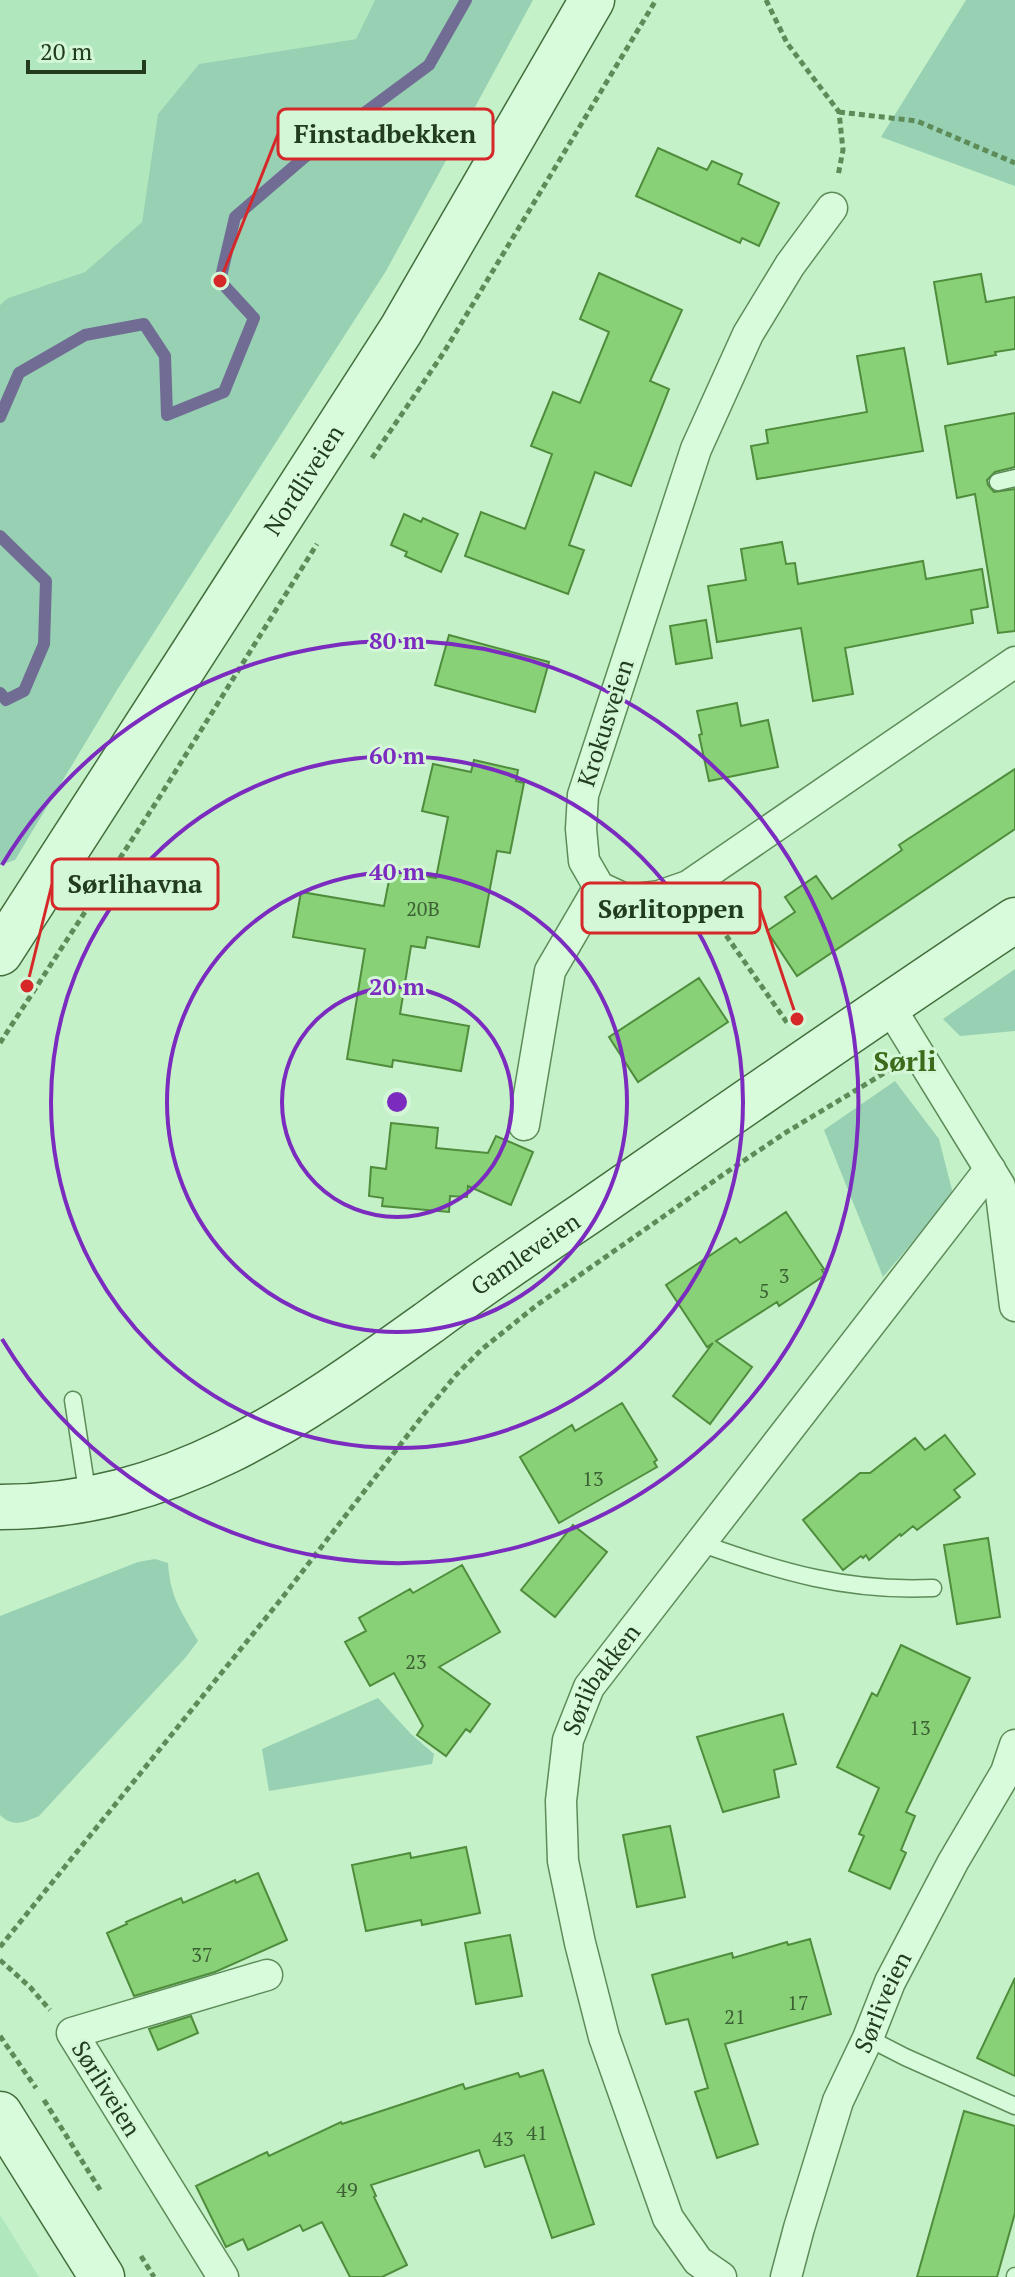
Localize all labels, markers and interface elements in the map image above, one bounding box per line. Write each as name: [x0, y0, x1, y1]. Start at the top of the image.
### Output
scale bar: [28, 24, 144, 74]
text: 20 m: [40, 35, 92, 67]
callout: Finstadbekken: [278, 109, 493, 159]
text: Finstadbekken: [294, 116, 476, 150]
street label: Nordliveien: [256, 419, 351, 541]
text: 80 m: [369, 624, 425, 656]
street label: Krokusveien: [569, 655, 641, 790]
text: 60 m: [369, 739, 425, 771]
text: 40 m: [369, 855, 425, 887]
callout: Sørlihavna: [52, 859, 218, 909]
text: Sørlihavna: [68, 866, 203, 900]
callout: Sørlitoppen: [582, 883, 760, 933]
text: Sørlitoppen: [598, 891, 745, 925]
house number: 20B: [406, 895, 440, 922]
text: 20 m: [369, 970, 425, 1002]
district label: Sørli: [874, 1042, 936, 1079]
centre of rings: [383, 1088, 411, 1116]
street label: Gamleveien: [464, 1205, 586, 1302]
house number: 3: [779, 1262, 789, 1289]
house number: 5: [759, 1277, 769, 1304]
house number: 13: [582, 1465, 604, 1492]
street label: Sørlibakken: [555, 1617, 647, 1740]
house number: 23: [405, 1648, 427, 1675]
house number: 13: [909, 1714, 931, 1741]
house number: 37: [191, 1941, 213, 1968]
street label: Sørliveien: [846, 1946, 918, 2058]
house number: 17: [787, 1989, 809, 2016]
house number: 21: [724, 2003, 746, 2030]
street label: Sørliveien: [65, 2035, 149, 2142]
house number: 41: [526, 2119, 548, 2146]
house number: 43: [492, 2125, 514, 2152]
house number: 49: [336, 2176, 358, 2203]

